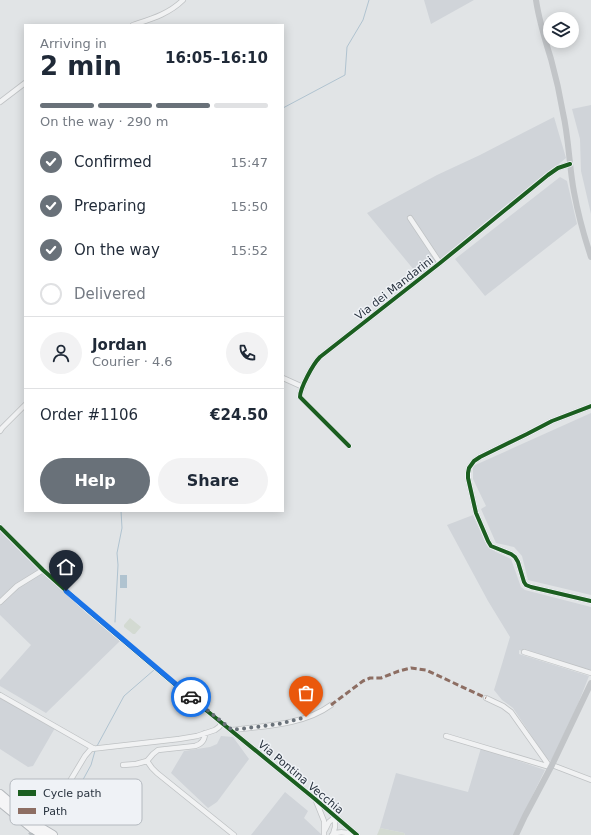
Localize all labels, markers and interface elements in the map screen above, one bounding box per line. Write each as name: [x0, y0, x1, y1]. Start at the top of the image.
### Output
map controls: [543, 12, 579, 48]
button: layers: [543, 12, 579, 48]
text: Arriving in: [40, 36, 107, 51]
text: 16:05–16:10: [165, 49, 268, 67]
text: 2 min: [40, 51, 122, 81]
text: On the way · 290 m: [40, 114, 168, 129]
icon: check: [40, 151, 62, 173]
text: Confirmed: [74, 153, 152, 171]
text: 15:47: [231, 155, 268, 170]
icon: check: [40, 195, 62, 217]
text: Preparing: [74, 197, 146, 215]
text: 15:50: [231, 199, 268, 214]
icon: check: [40, 239, 62, 261]
text: On the way: [74, 241, 160, 259]
text: 15:52: [231, 243, 268, 258]
street label: Via dei Mandarini: [353, 254, 436, 323]
text: Delivered: [74, 285, 146, 303]
button: person: [40, 332, 82, 374]
button: phone: [226, 332, 268, 374]
text: Jordan: [92, 336, 147, 354]
text: Courier · 4.6: [92, 354, 173, 369]
text: Order #1106: [40, 406, 138, 424]
text: €24.50: [210, 406, 268, 424]
button: Help: [40, 458, 150, 504]
button: Share: [158, 458, 268, 504]
pin: [49, 550, 83, 591]
icon: home: [55, 556, 77, 578]
pin: [289, 676, 323, 717]
courier: [171, 677, 211, 717]
icon: bag: [295, 682, 317, 704]
icon: car: [180, 686, 202, 708]
street label: Via Pontina Vecchia: [255, 738, 346, 817]
legend: [10, 779, 142, 825]
text: Cycle path: [43, 787, 102, 800]
text: Path: [43, 805, 67, 818]

